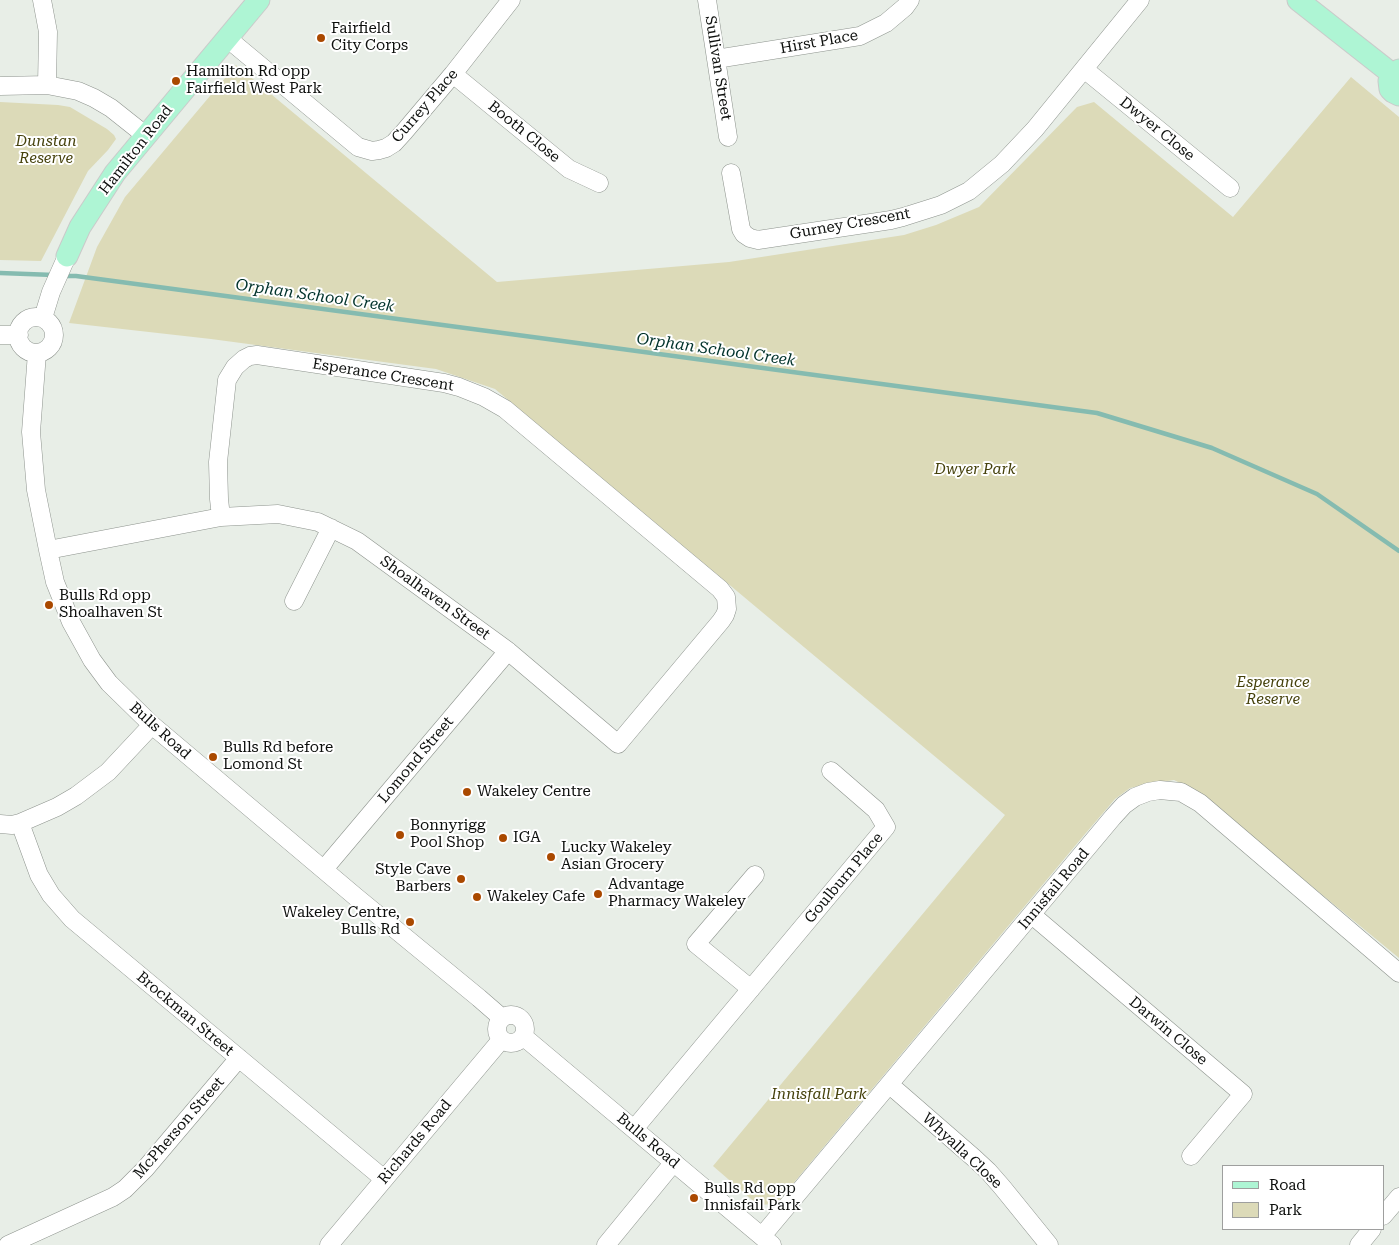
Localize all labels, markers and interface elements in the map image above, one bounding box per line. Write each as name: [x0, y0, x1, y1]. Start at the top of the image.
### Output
street label: Sullivan Street: [701, 14, 735, 122]
place label: Fairfield City Corps: [331, 20, 408, 55]
street label: Hirst Place: [779, 26, 859, 58]
marker: Fairfield City Corps: [315, 32, 327, 44]
place label: Hamilton Rd opp Fairfield West Park: [186, 63, 322, 98]
street label: Currey Place: [388, 65, 462, 147]
marker: Hamilton Rd opp Fairfield West Park: [170, 75, 182, 87]
street label: Dwyer Close: [1116, 93, 1198, 165]
street label: Booth Close: [484, 97, 564, 167]
street label: Hamilton Road: [95, 102, 177, 198]
park label: Dunstan Reserve: [15, 133, 77, 168]
street label: Gurney Crescent: [788, 205, 912, 243]
water label: Orphan School Creek: [234, 275, 396, 317]
water label: Orphan School Creek: [635, 329, 797, 371]
street label: Esperance Crescent: [311, 355, 455, 395]
park label: Dwyer Park: [934, 461, 1016, 479]
street label: Shoalhaven Street: [377, 552, 493, 644]
place label: Bulls Rd opp Shoalhaven St: [59, 587, 162, 622]
marker: Bulls Rd opp Shoalhaven St: [43, 599, 55, 611]
park label: Esperance Reserve: [1236, 674, 1310, 709]
street label: Bulls Road: [126, 699, 194, 763]
street label: Lomond Street: [375, 713, 457, 807]
place label: Bulls Rd before Lomond St: [223, 739, 333, 774]
marker: Bulls Rd before Lomond St: [207, 751, 219, 763]
place label: Wakeley Centre: [477, 783, 591, 801]
marker: Wakeley Centre: [461, 786, 473, 798]
place label: Bonnyrigg Pool Shop: [410, 817, 486, 852]
marker: Bonnyrigg Pool Shop: [394, 829, 406, 841]
place label: IGA: [513, 829, 541, 847]
street label: Goulburn Place: [801, 829, 887, 927]
marker: IGA: [497, 832, 509, 844]
place label: Lucky Wakeley Asian Grocery: [561, 839, 672, 874]
street label: Innisfail Road: [1015, 845, 1093, 933]
marker: Lucky Wakeley Asian Grocery: [545, 851, 557, 863]
place label: Style Cave Barbers: [375, 861, 451, 896]
marker: Style Cave Barbers: [455, 873, 467, 885]
place label: Advantage Pharmacy Wakeley: [608, 876, 746, 911]
place label: Wakeley Cafe: [487, 888, 585, 906]
marker: Advantage Pharmacy Wakeley: [592, 888, 604, 900]
marker: Wakeley Cafe: [471, 891, 483, 903]
place label: Wakeley Centre, Bulls Rd: [282, 904, 400, 939]
marker: Wakeley Centre, Bulls Rd: [404, 916, 416, 928]
street label: Brockman Street: [133, 968, 237, 1060]
street label: Darwin Close: [1125, 993, 1211, 1069]
street label: McPherson Street: [130, 1073, 228, 1183]
park label: Innisfall Park: [771, 1086, 867, 1104]
street label: Richards Road: [374, 1096, 456, 1188]
street label: Whyalla Close: [918, 1109, 1006, 1193]
street label: Bulls Road: [613, 1110, 683, 1172]
legend: [1222, 1165, 1384, 1230]
text: Road: [1269, 1176, 1306, 1194]
place label: Bulls Rd opp Innisfail Park: [704, 1180, 801, 1215]
marker: Bulls Rd opp Innisfail Park: [688, 1192, 700, 1204]
text: Park: [1269, 1201, 1302, 1219]

